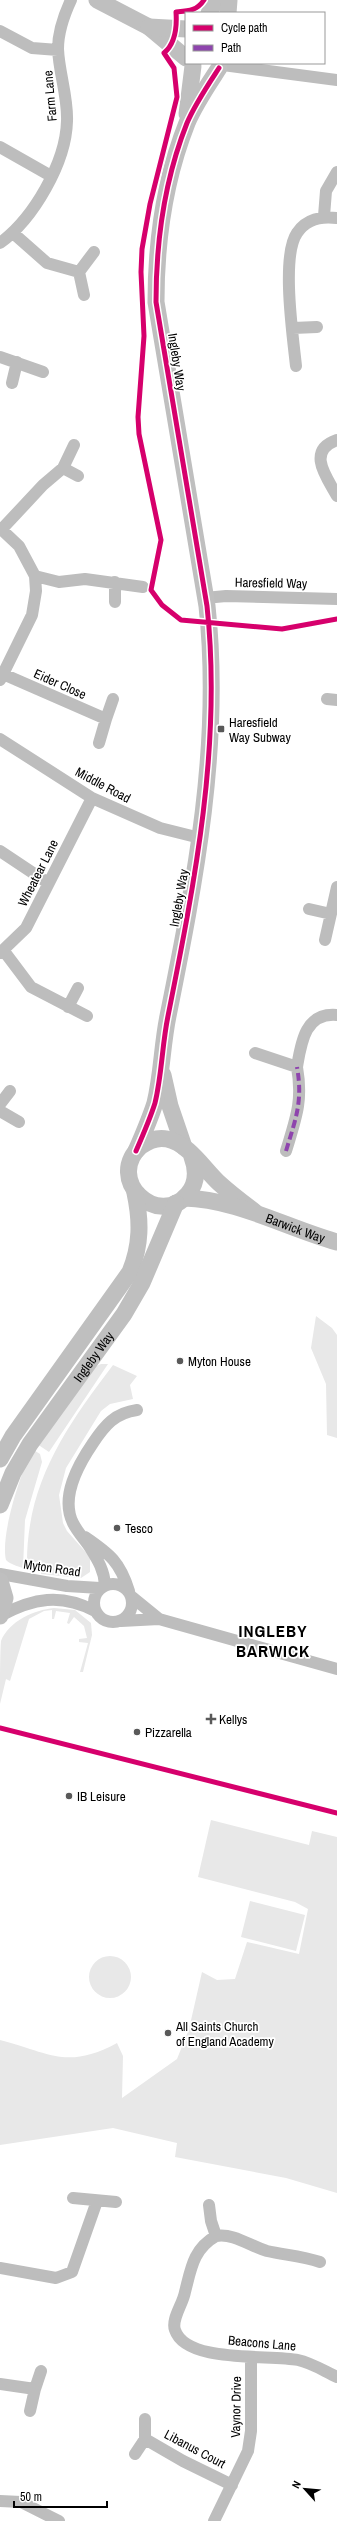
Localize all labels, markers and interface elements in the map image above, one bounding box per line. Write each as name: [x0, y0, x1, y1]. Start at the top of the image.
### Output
legend: [185, 12, 325, 64]
text: Cycle path: [221, 20, 268, 36]
text: Path: [221, 40, 241, 56]
street label: Farm Lane: [39, 70, 61, 122]
street label: Ingleby Way: [164, 332, 190, 393]
street label: Haresfield Way: [235, 574, 308, 592]
street label: Eider Close: [31, 665, 89, 703]
place label: Haresfield Way Subway: [229, 714, 291, 746]
marker: Haresfield Way Subway: [216, 724, 226, 734]
street label: Middle Road: [72, 763, 134, 807]
street label: Wheatear Lane: [14, 837, 62, 909]
street label: Ingleby Way: [166, 867, 193, 928]
street label: Barwick Way: [264, 1209, 328, 1247]
street label: Ingleby Way: [69, 1327, 118, 1385]
place label: Myton House: [188, 1353, 251, 1370]
marker: Myton House: [175, 1356, 185, 1366]
place label: Tesco: [125, 1520, 153, 1537]
marker: Tesco: [112, 1523, 122, 1533]
street label: Myton Road: [22, 1556, 82, 1580]
district label: INGLEBY BARWICK: [236, 1619, 310, 1662]
place label: Kellys: [219, 1711, 247, 1728]
marker: Kellys: [206, 1714, 216, 1724]
place label: Pizzarella: [145, 1724, 192, 1741]
marker: Pizzarella: [132, 1727, 142, 1737]
place label: IB Leisure: [77, 1788, 126, 1805]
marker: IB Leisure: [64, 1791, 74, 1801]
place label: All Saints Church of England Academy: [175, 2018, 274, 2050]
marker: All Saints Church of England Academy: [163, 2028, 173, 2038]
street label: Beacons Lane: [227, 2332, 297, 2354]
street label: Vaynor Drive: [227, 2376, 245, 2438]
street label: Libanus Court: [161, 2426, 229, 2472]
north arrow: [285, 2469, 325, 2509]
text: N: [288, 2478, 304, 2491]
scale bar: [14, 2483, 107, 2509]
text: 50 m: [20, 2489, 42, 2505]

